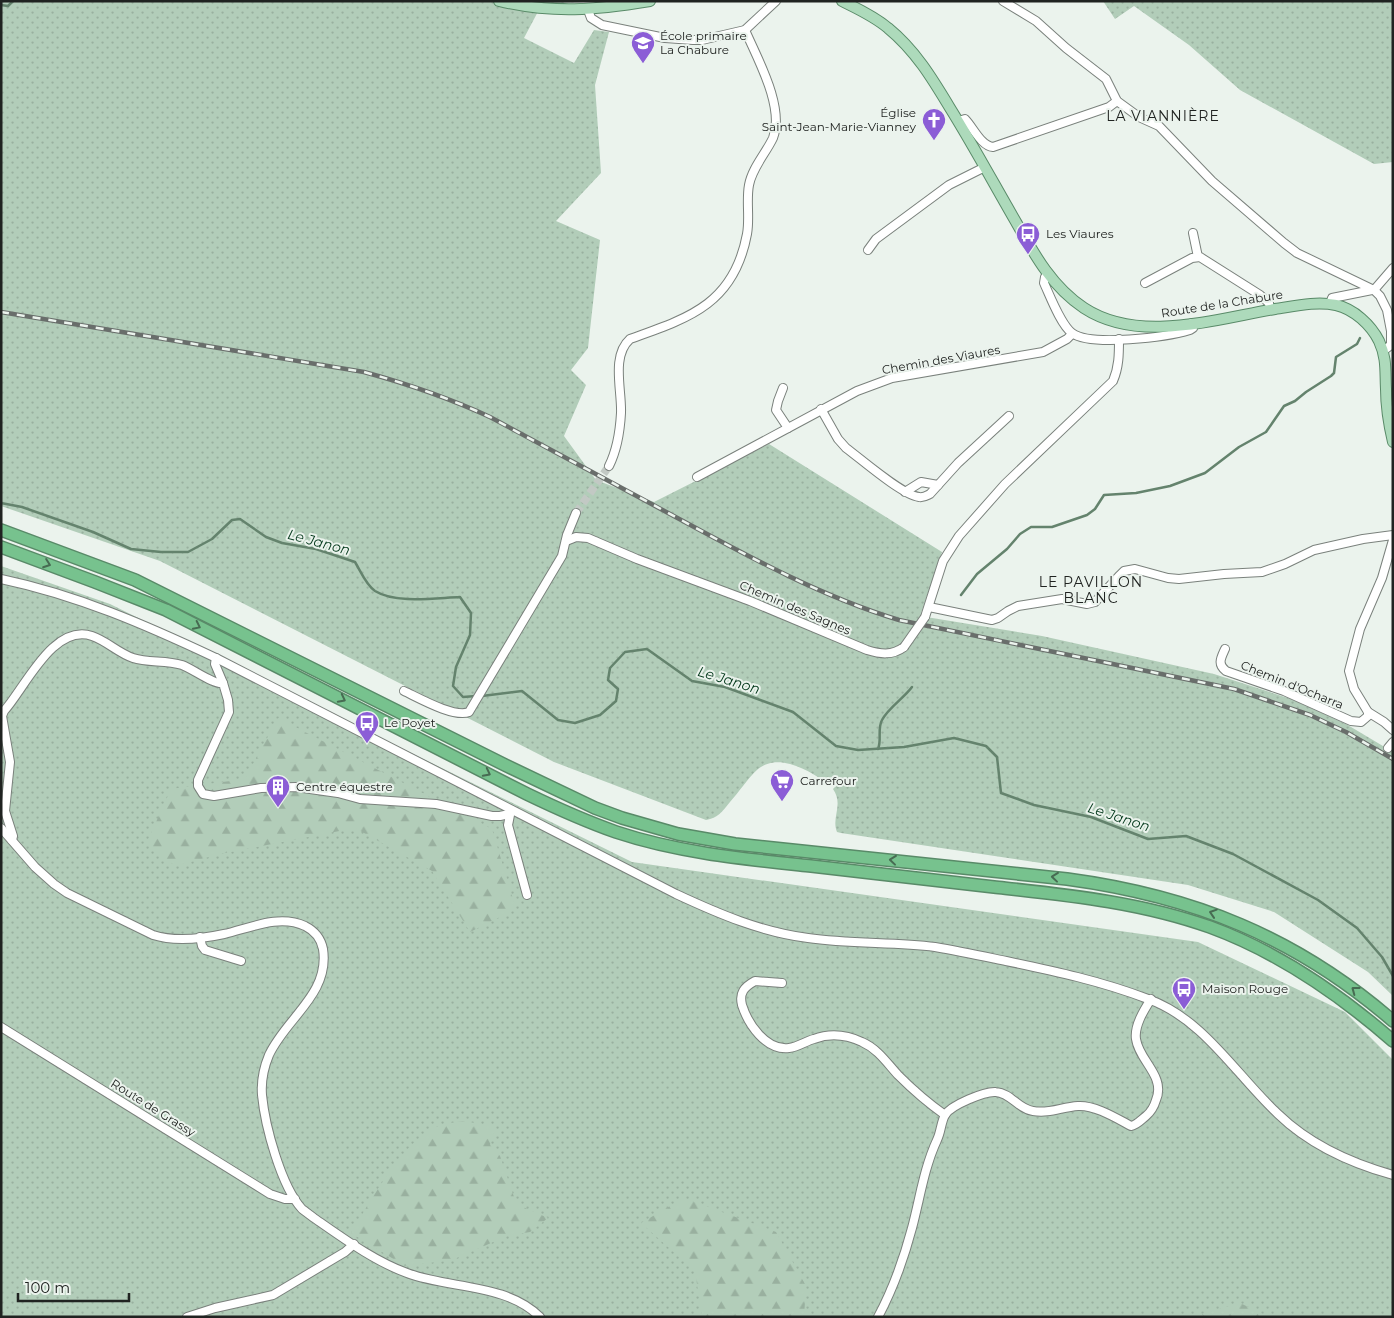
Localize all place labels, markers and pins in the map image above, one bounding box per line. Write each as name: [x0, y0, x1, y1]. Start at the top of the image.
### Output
place label: École primaire La Chabure: [660, 28, 747, 57]
school or university icon: École primaire La Chabure: [630, 30, 656, 64]
place label: Église Saint-Jean-Marie-Vianney: [762, 105, 916, 134]
church icon: Église Saint-Jean-Marie-Vianney: [921, 107, 947, 141]
bus stop icon: Les Viaures: [1015, 221, 1041, 255]
place label: Les Viaures: [1046, 226, 1114, 241]
bus stop icon: Le Poyet: [354, 710, 380, 744]
place label: Le Poyet: [384, 715, 436, 730]
supermarket icon: Carrefour: [769, 768, 795, 802]
place label: Carrefour: [800, 773, 857, 788]
building icon: Centre équestre: [265, 774, 291, 808]
place label: Centre équestre: [296, 779, 393, 794]
bus stop icon: Maison Rouge: [1171, 976, 1197, 1010]
place label: Maison Rouge: [1202, 981, 1288, 996]

